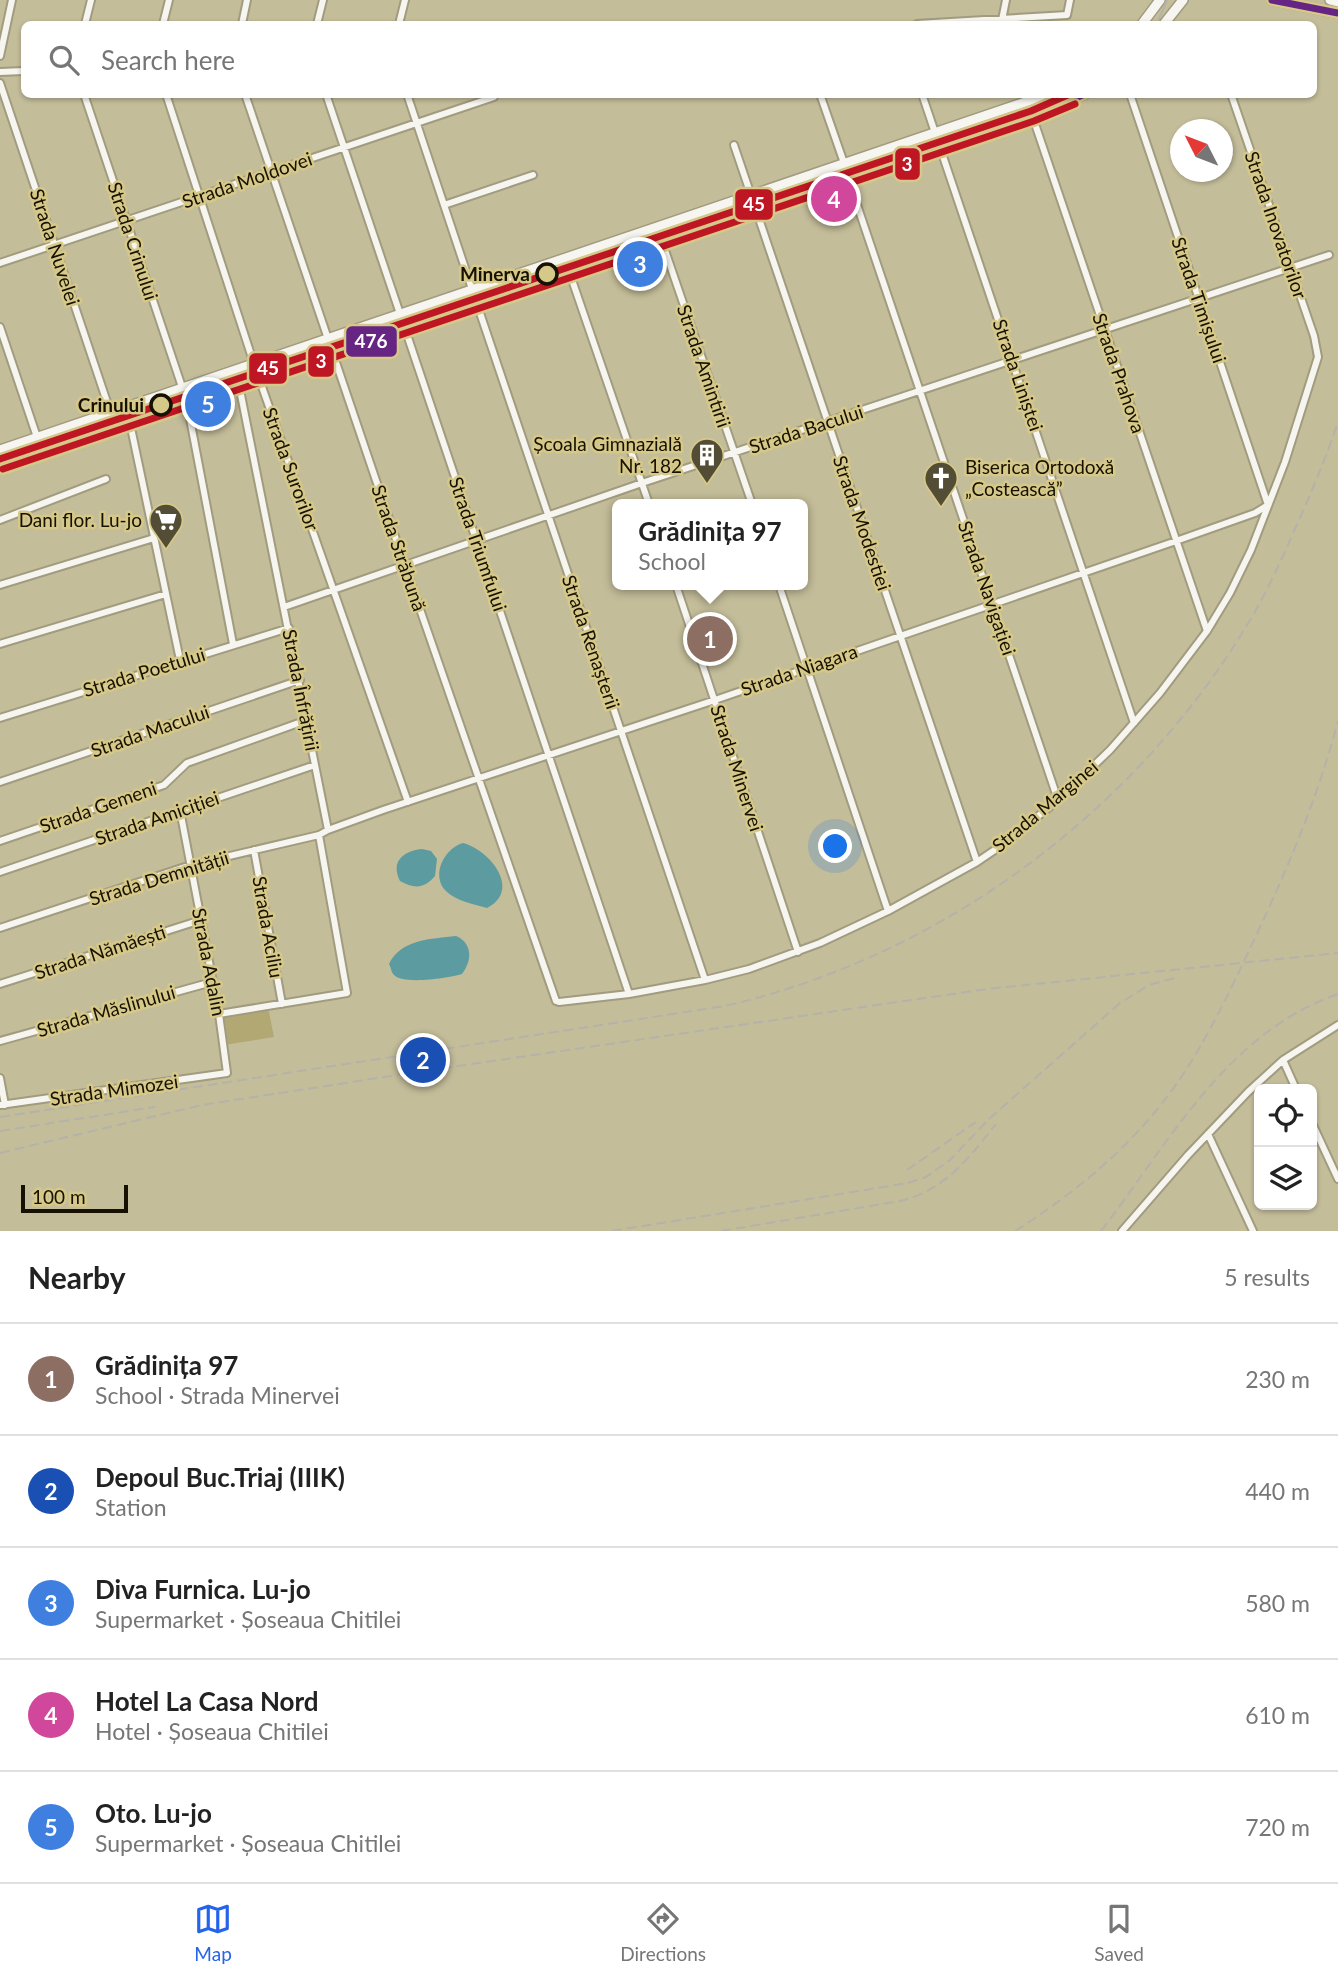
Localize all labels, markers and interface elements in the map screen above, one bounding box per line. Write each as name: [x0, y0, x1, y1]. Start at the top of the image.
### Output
search box: [21, 21, 1317, 98]
icon: search: [45, 41, 83, 79]
text: Search here: [101, 44, 235, 76]
north arrow: [1170, 119, 1233, 182]
street label: Strada Moldovei: [179, 147, 315, 212]
line badge: 3: [894, 147, 921, 181]
street label: Strada Inovatorilor: [1240, 148, 1312, 302]
text: 3: [901, 152, 913, 175]
pin: 4: [811, 173, 857, 225]
street label: Strada Crinului: [104, 179, 163, 303]
street label: Strada Nuvelei: [26, 186, 85, 308]
line badge: 45: [734, 188, 774, 221]
text: 45: [743, 192, 765, 215]
street label: Strada Timișului: [1167, 234, 1232, 366]
pin: 3: [617, 238, 663, 290]
place label: Minerva: [460, 262, 530, 285]
marker: Minerva: [536, 263, 558, 285]
street label: Strada Amintirii: [673, 301, 736, 430]
street label: Strada Prahova: [1088, 310, 1151, 436]
street label: Strada Liniștei: [989, 316, 1048, 434]
line badge: 476: [345, 325, 398, 358]
text: 476: [354, 329, 388, 352]
line badge: 3: [307, 345, 335, 378]
text: 3: [315, 349, 327, 372]
line badge: 45: [248, 352, 288, 385]
text: 45: [257, 356, 279, 379]
pin: 5: [185, 378, 231, 430]
place label: Crinului: [78, 393, 144, 416]
marker: Crinului: [150, 394, 172, 416]
street label: Strada Bacului: [746, 399, 866, 458]
street label: Strada Surorilor: [259, 404, 324, 534]
place label: Școala Gimnazială Nr. 182: [533, 432, 682, 477]
building icon: Școala Gimnazială Nr. 182: [688, 436, 726, 485]
street label: Strada Modestiei: [829, 452, 896, 593]
place label: Biserica Ortodoxă „Costească”: [965, 455, 1114, 500]
church icon: Biserica Ortodoxă „Costească”: [922, 459, 960, 508]
street label: Strada Triumfului: [445, 474, 512, 614]
street label: Strada Străbună: [367, 482, 432, 614]
popup: [612, 499, 808, 590]
supermarket icon: Dani flor. Lu-jo: [147, 501, 185, 550]
place label: Dani flor. Lu-jo: [19, 508, 142, 531]
text: Grădinița 97: [638, 515, 782, 547]
street label: Strada Navigației: [954, 518, 1021, 658]
text: School: [638, 547, 706, 575]
street label: Strada Renașterii: [558, 572, 625, 712]
pin: 1: [687, 613, 733, 665]
street label: Strada Înfrățirii: [278, 627, 325, 753]
street label: Strada Niagara: [738, 639, 860, 700]
street label: Strada Poetului: [80, 642, 208, 701]
street label: Strada Macului: [87, 699, 212, 762]
street label: Strada Minervei: [706, 702, 769, 834]
street label: Strada Marginei: [987, 755, 1102, 857]
street label: Strada Gemeni: [36, 776, 159, 837]
street label: Strada Amiciției: [92, 786, 222, 850]
your location: [818, 829, 852, 863]
street label: Strada Demnității: [86, 845, 232, 910]
street label: Strada Aciliu: [248, 874, 289, 980]
street label: Strada Adalin: [188, 906, 231, 1018]
street label: Strada Nămăești: [31, 919, 168, 984]
street label: Strada Măslinului: [34, 980, 178, 1041]
pin: 2: [400, 1034, 446, 1086]
street label: Strada Mimozei: [48, 1069, 179, 1110]
map controls: [1254, 1084, 1317, 1210]
button: locate: [1254, 1084, 1317, 1147]
button: layers: [1254, 1147, 1317, 1210]
scale bar: [21, 1182, 128, 1214]
text: 100 m: [32, 1185, 86, 1208]
text: Nearby: [28, 1259, 126, 1295]
text: 5 results: [1224, 1263, 1310, 1291]
text: Grădinița 97: [95, 1349, 238, 1381]
text: 1: [44, 1365, 58, 1393]
text: 230 m: [1245, 1365, 1310, 1393]
text: School · Strada Minervei: [95, 1381, 340, 1409]
text: Depoul Buc.Triaj (IIIK): [95, 1461, 345, 1493]
text: 2: [44, 1477, 58, 1505]
text: 440 m: [1245, 1477, 1310, 1505]
text: Station: [95, 1493, 167, 1521]
text: Diva Furnica. Lu-jo: [95, 1573, 311, 1605]
text: 3: [44, 1589, 58, 1617]
text: 580 m: [1245, 1589, 1310, 1617]
text: Supermarket · Șoseaua Chitilei: [95, 1605, 401, 1633]
text: Hotel La Casa Nord: [95, 1685, 319, 1717]
text: 4: [44, 1701, 58, 1729]
text: 610 m: [1245, 1701, 1310, 1729]
text: Hotel · Șoseaua Chitilei: [95, 1717, 329, 1745]
text: Oto. Lu-jo: [95, 1797, 212, 1829]
text: 5: [44, 1813, 58, 1841]
text: 720 m: [1245, 1813, 1310, 1841]
text: Supermarket · Șoseaua Chitilei: [95, 1829, 401, 1857]
tab: Map: [194, 1900, 232, 1965]
tab: Directions: [620, 1900, 706, 1965]
tab: Saved: [1094, 1900, 1144, 1965]

